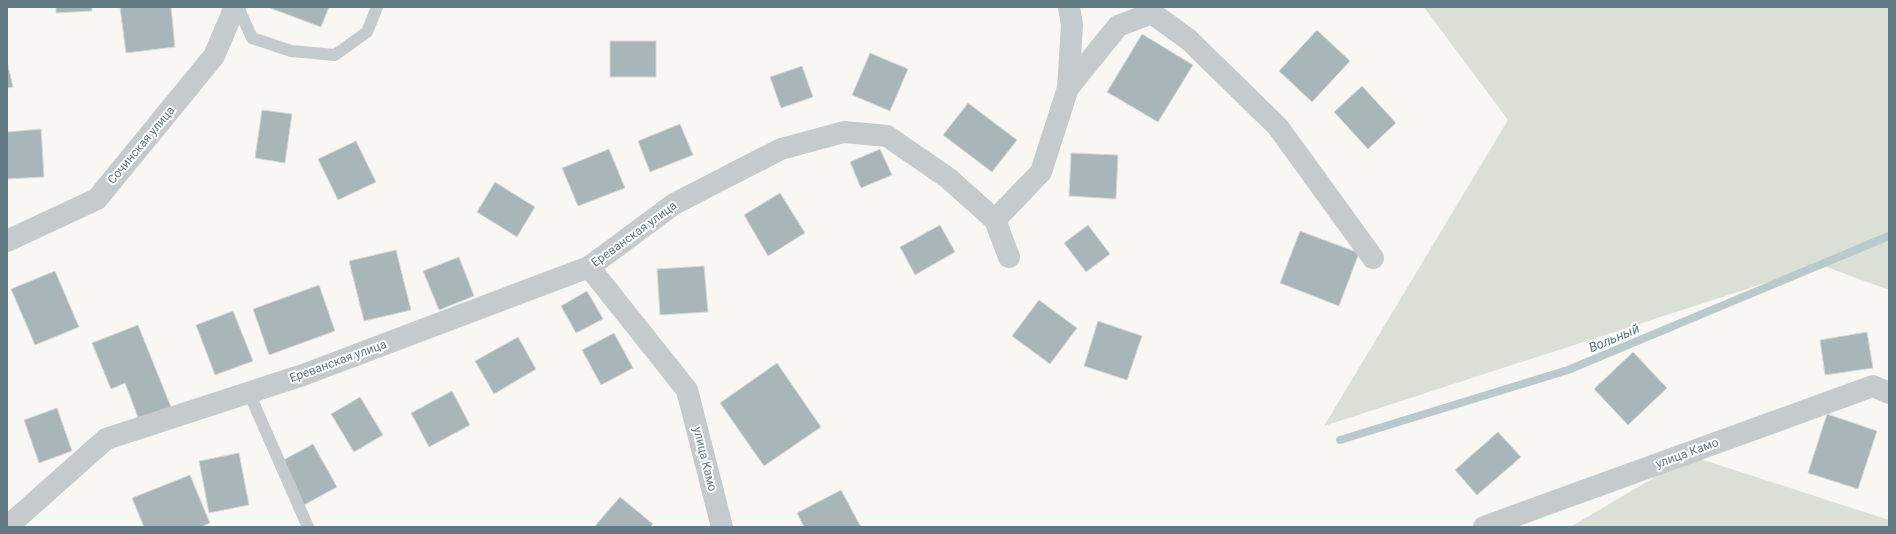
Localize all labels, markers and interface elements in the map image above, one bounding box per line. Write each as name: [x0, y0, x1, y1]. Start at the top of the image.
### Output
street label: Сочинская улица: [105, 103, 177, 187]
street label: Ереванская улица: [589, 198, 679, 270]
water label: Вольный: [1586, 321, 1642, 355]
street label: Ереванская улица: [288, 337, 388, 385]
street label: улица Камо: [690, 425, 720, 493]
street label: улица Камо: [1654, 435, 1721, 471]

